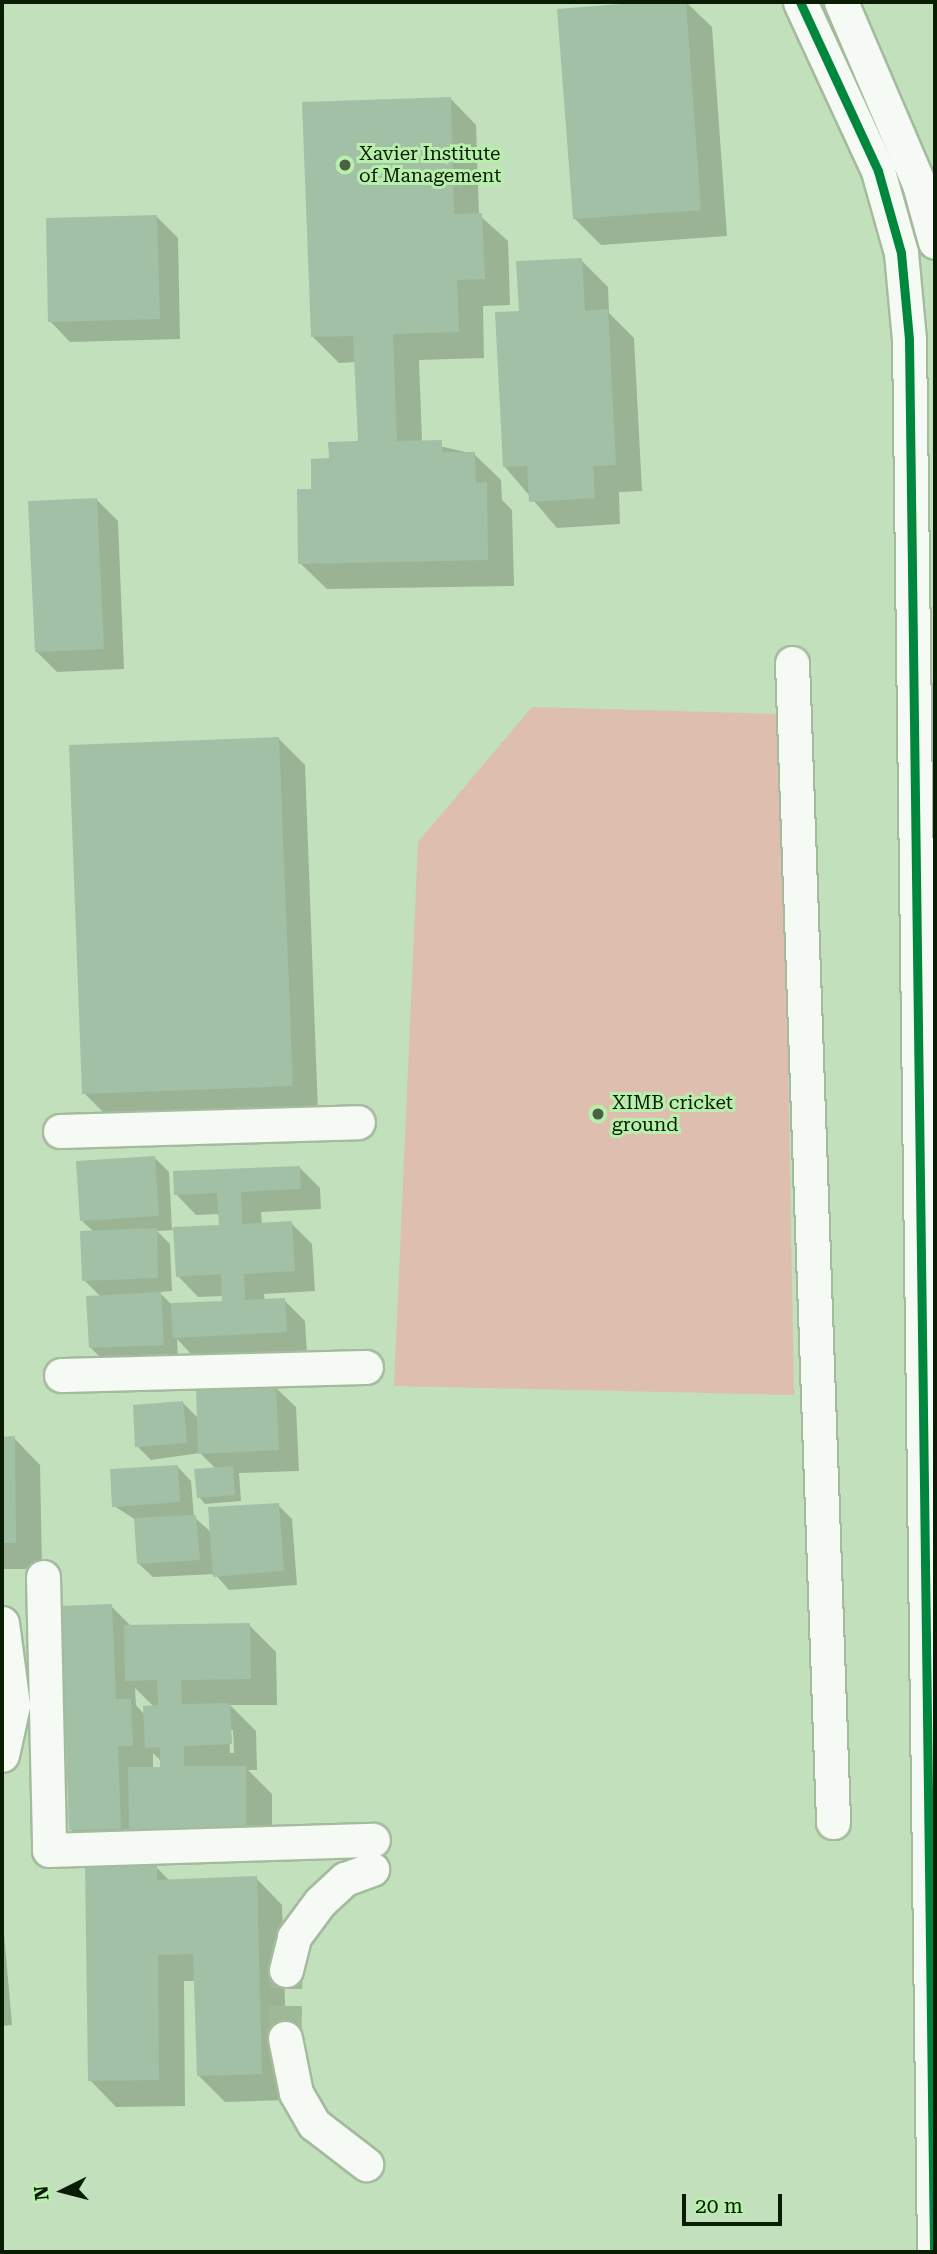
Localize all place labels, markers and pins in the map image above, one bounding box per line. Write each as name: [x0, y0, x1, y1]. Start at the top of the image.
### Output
place label: Xavier Institute of Management: [359, 143, 501, 187]
marker: Xavier Institute of Management: [337, 157, 353, 173]
place label: XIMB cricket ground: [612, 1092, 733, 1136]
marker: XIMB cricket ground: [590, 1106, 606, 1122]

